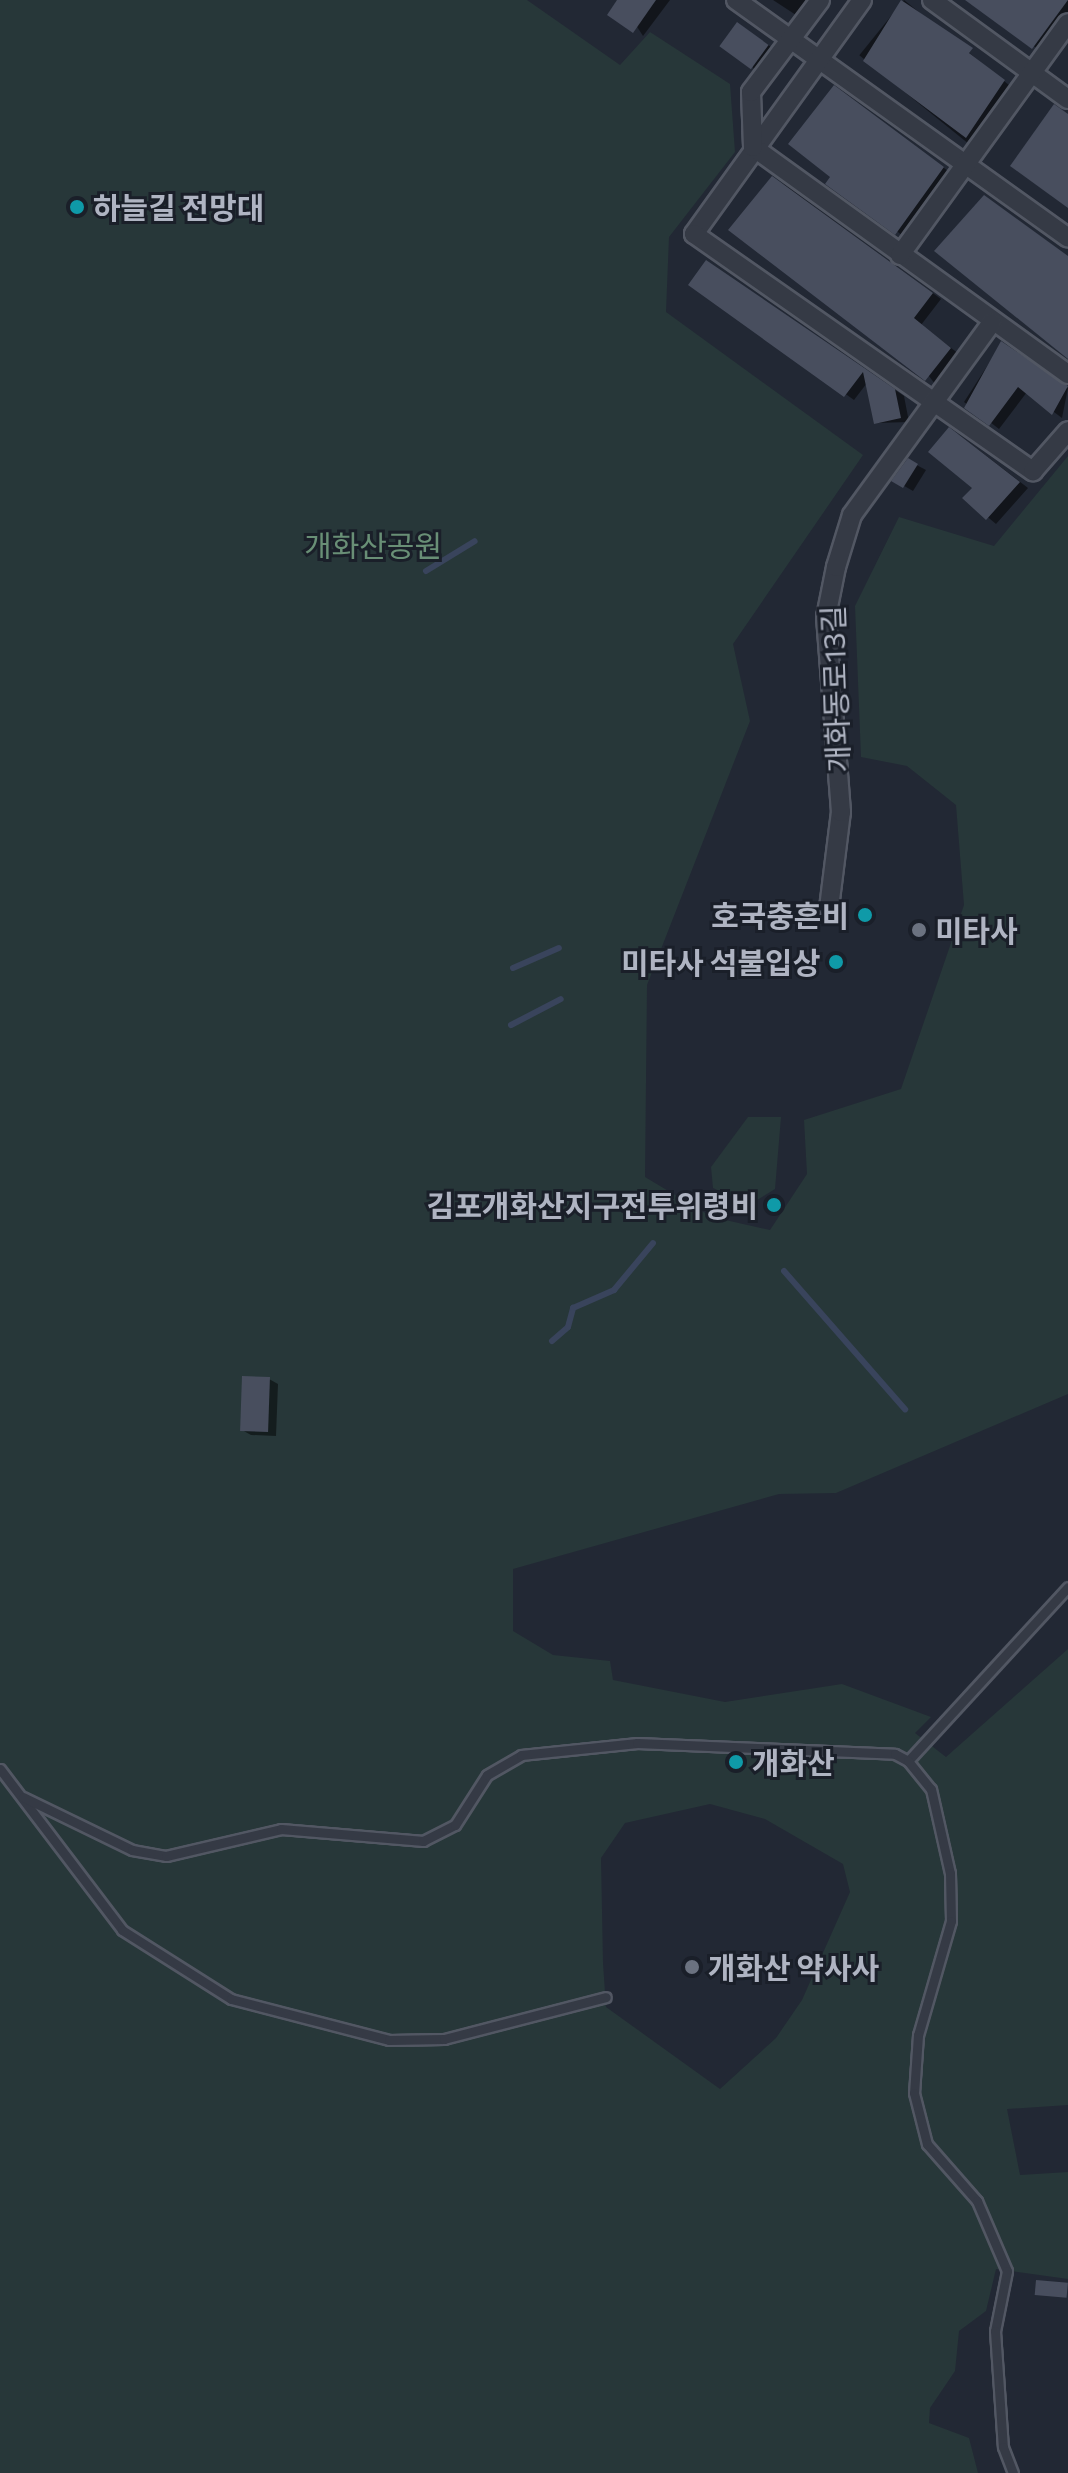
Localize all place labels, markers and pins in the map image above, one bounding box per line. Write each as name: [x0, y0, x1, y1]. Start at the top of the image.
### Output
place label: 하늘길 전망대: [93, 189, 264, 225]
marker: 하늘길 전망대: [68, 198, 86, 216]
place label: 호국충흔비: [711, 897, 849, 933]
marker: 호국충흔비: [856, 906, 874, 924]
place label: 미타사: [935, 912, 1018, 948]
marker: 미타사: [910, 921, 928, 939]
place label: 미타사 석불입상: [621, 944, 820, 980]
marker: 미타사 석불입상: [827, 953, 845, 971]
place label: 김포개화산지구전투위령비: [427, 1187, 758, 1223]
marker: 김포개화산지구전투위령비: [765, 1196, 783, 1214]
place label: 개화산: [752, 1744, 835, 1780]
marker: 개화산: [727, 1753, 745, 1771]
place label: 개화산 약사사: [708, 1949, 879, 1985]
marker: 개화산 약사사: [683, 1958, 701, 1976]

